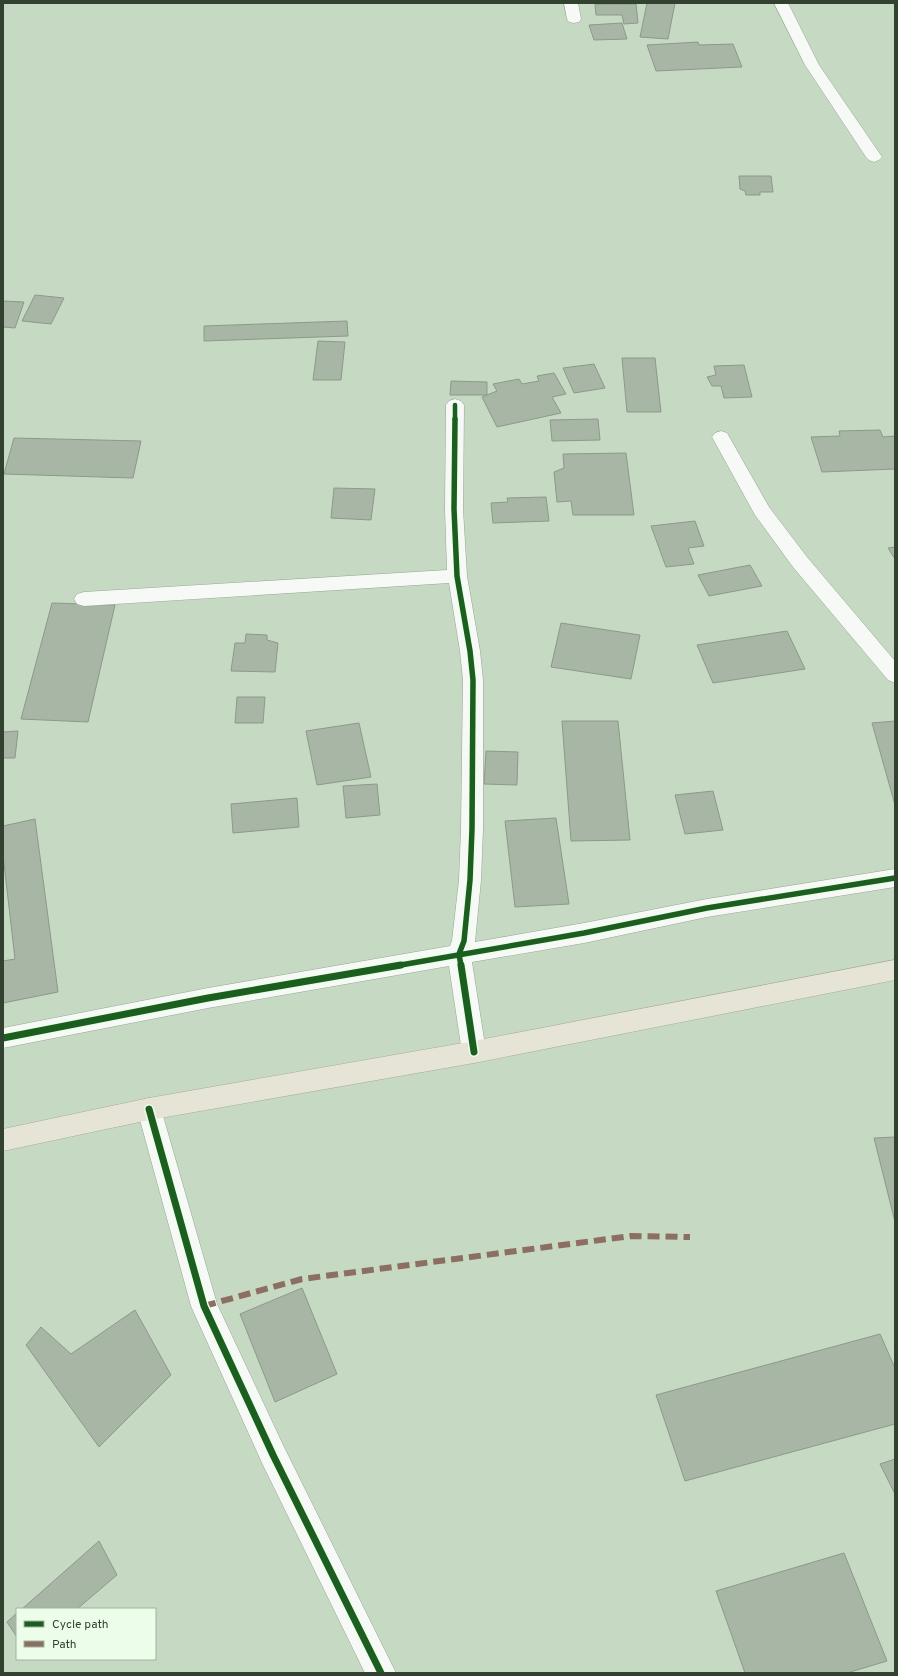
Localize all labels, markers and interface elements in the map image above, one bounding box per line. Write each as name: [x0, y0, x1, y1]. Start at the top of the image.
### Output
legend: [16, 1608, 156, 1660]
text: Cycle path: [52, 1617, 109, 1633]
text: Path: [52, 1637, 77, 1653]

